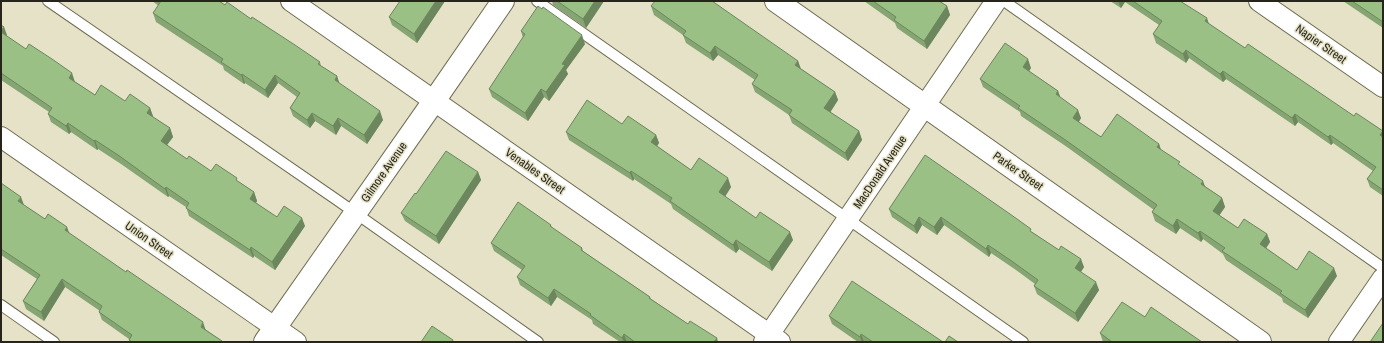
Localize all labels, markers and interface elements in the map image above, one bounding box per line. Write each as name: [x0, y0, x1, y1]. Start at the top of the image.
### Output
street label: Napier Street: [1292, 21, 1350, 67]
street label: MacDonald Avenue: [850, 132, 910, 212]
street label: Gilmore Avenue: [357, 139, 411, 205]
street label: Venables Street: [502, 145, 568, 198]
street label: Parker Street: [990, 148, 1047, 194]
street label: Union Street: [122, 218, 176, 263]

